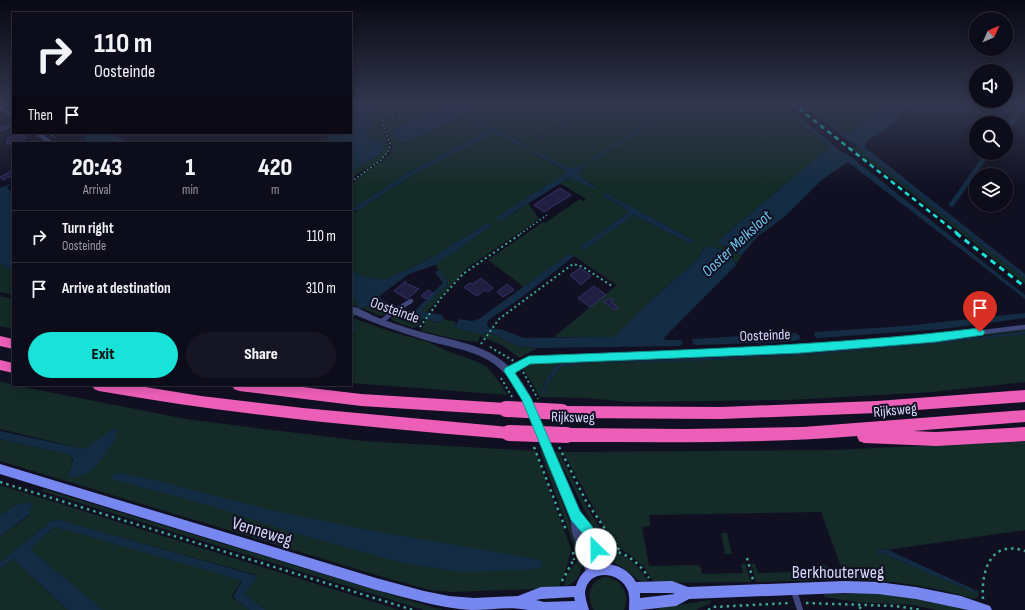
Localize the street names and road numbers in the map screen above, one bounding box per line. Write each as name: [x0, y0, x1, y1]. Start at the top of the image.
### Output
street label: Oosteinde: [368, 293, 422, 328]
street label: Oosteinde: [739, 325, 791, 346]
street label: Rijksweg: [872, 399, 918, 422]
street label: Rijksweg: [551, 408, 595, 427]
street label: Venneweg: [229, 512, 294, 551]
street label: Berkhouterweg: [792, 562, 884, 583]

